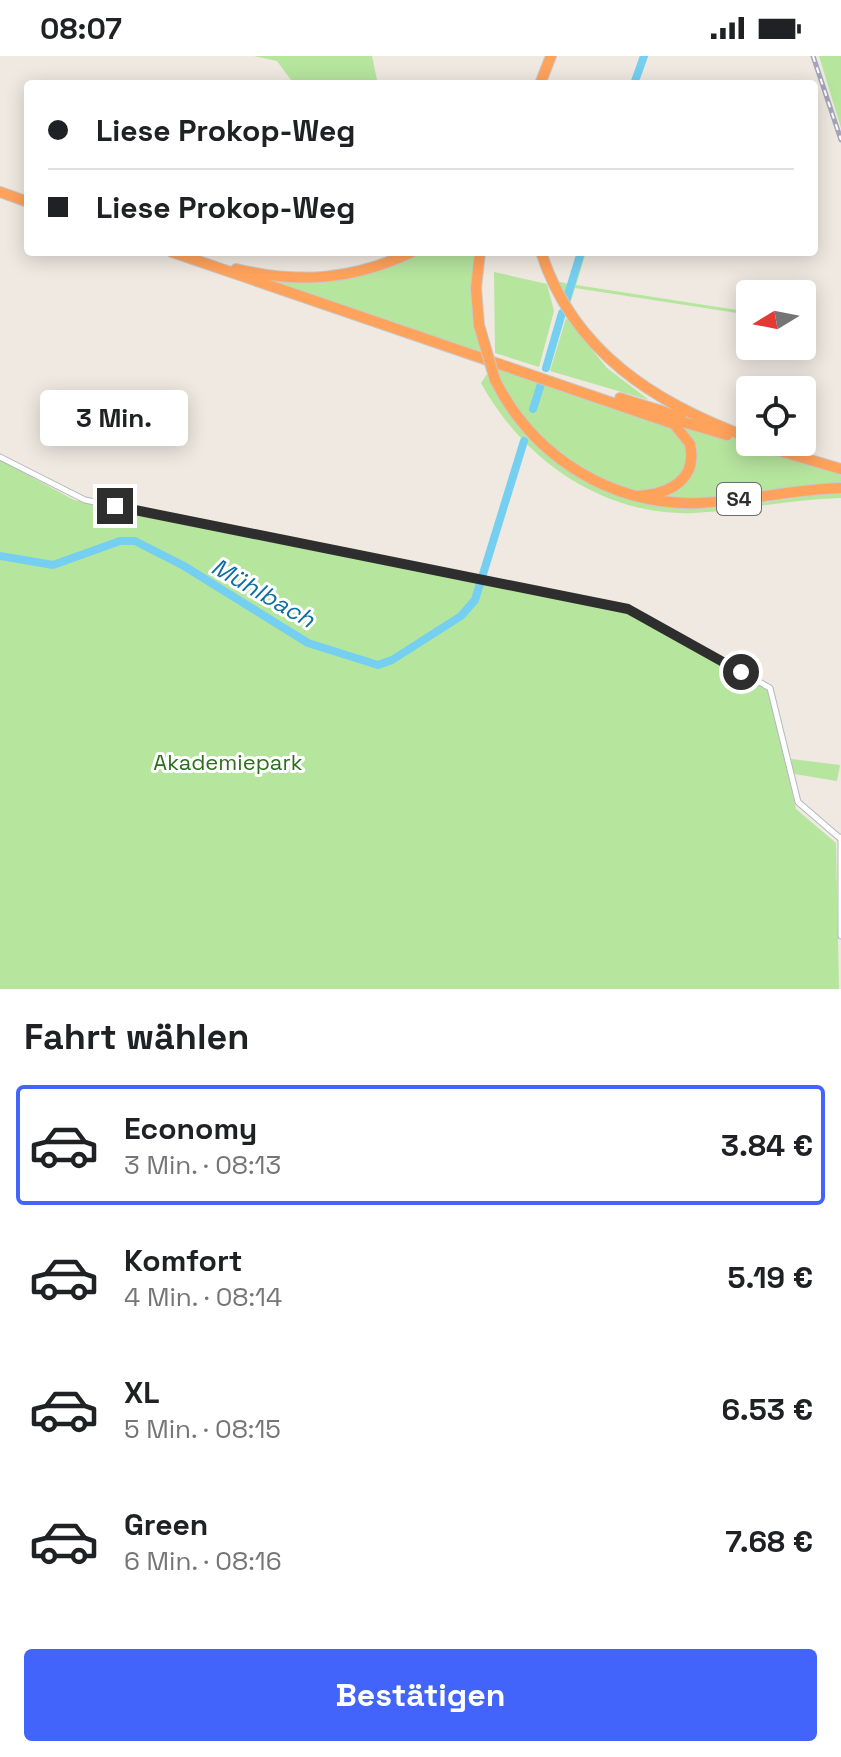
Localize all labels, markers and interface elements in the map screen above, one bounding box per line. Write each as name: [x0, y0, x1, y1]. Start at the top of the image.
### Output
text: 08:07: [40, 9, 122, 48]
text: Liese Prokop-Weg: [96, 111, 355, 150]
text: Liese Prokop-Weg: [96, 188, 355, 227]
north arrow: [736, 280, 816, 360]
map controls: [736, 280, 816, 456]
button: locate: [736, 376, 816, 456]
callout: 3 Min.: [41, 390, 189, 446]
text: 3 Min.: [76, 401, 152, 435]
road number: S4: [717, 483, 761, 515]
route end: [97, 488, 133, 524]
water label: Mühlbach: [206, 551, 321, 635]
route start: [723, 654, 759, 690]
park label: Akademiepark: [153, 748, 303, 776]
text: Fahrt wählen: [24, 1014, 249, 1060]
icon: car: [28, 1109, 100, 1181]
text: Economy: [124, 1109, 257, 1148]
text: 3.84 €: [721, 1126, 813, 1165]
text: 3 Min. · 08:13: [124, 1148, 281, 1182]
icon: car: [28, 1241, 100, 1313]
text: Komfort: [124, 1241, 242, 1280]
text: 5.19 €: [728, 1258, 813, 1297]
text: 4 Min. · 08:14: [124, 1280, 282, 1314]
icon: car: [28, 1373, 100, 1445]
text: XL: [124, 1373, 160, 1412]
text: 6.53 €: [721, 1390, 813, 1429]
text: 5 Min. · 08:15: [124, 1412, 281, 1446]
icon: car: [28, 1505, 100, 1577]
text: Green: [124, 1505, 208, 1544]
text: 7.68 €: [725, 1522, 813, 1561]
text: 6 Min. · 08:16: [124, 1544, 282, 1578]
button: Bestätigen: [24, 1649, 817, 1741]

